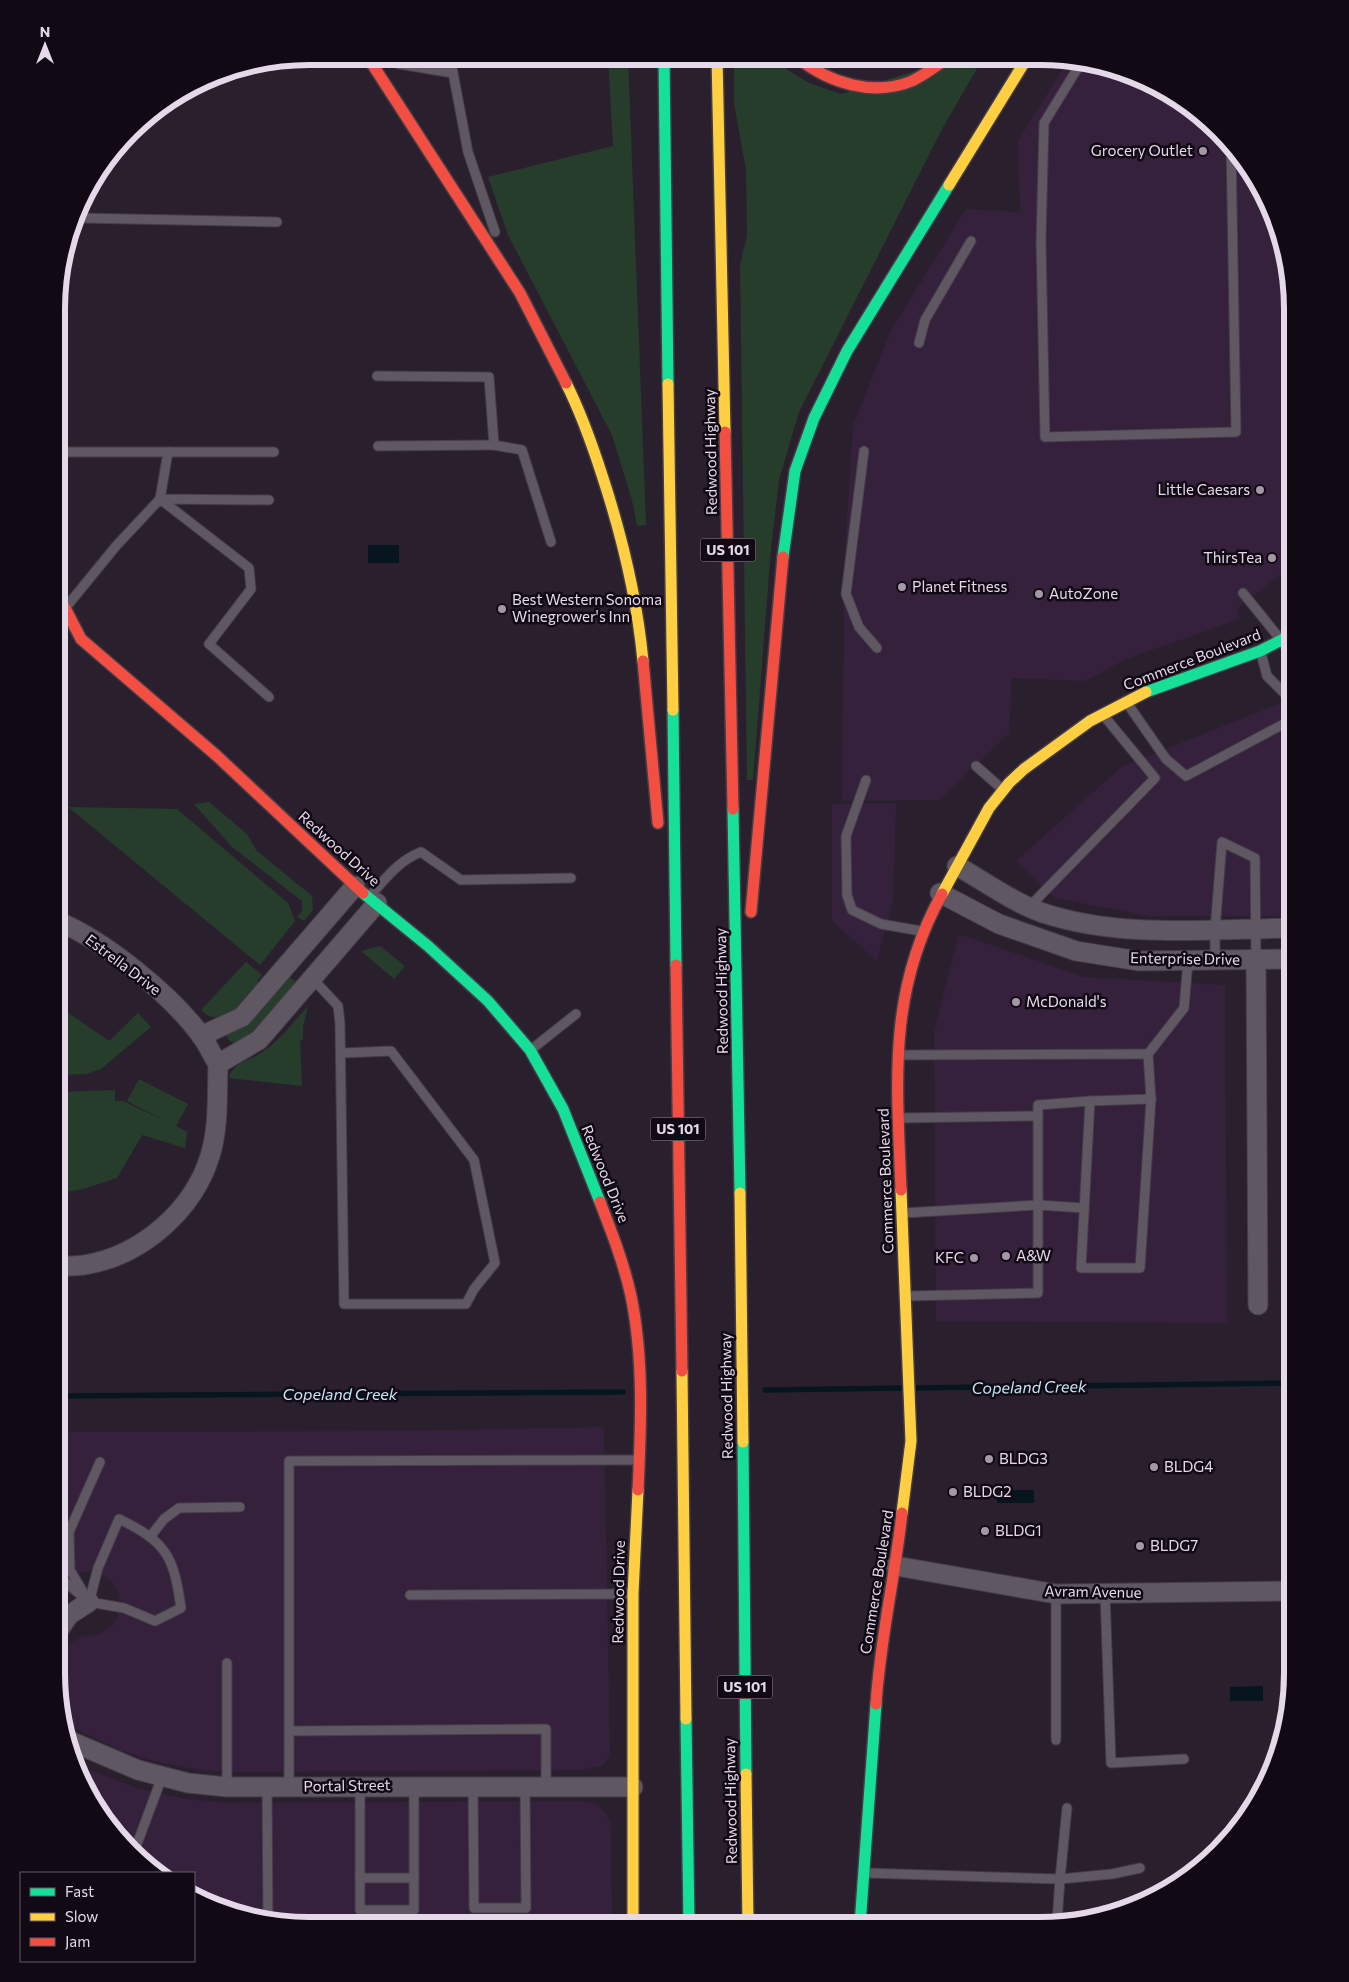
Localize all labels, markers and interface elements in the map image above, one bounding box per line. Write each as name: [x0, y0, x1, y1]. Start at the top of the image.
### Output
north arrow: [20, 20, 70, 70]
text: N: [40, 23, 50, 40]
place label: Grocery Outlet: [1091, 141, 1193, 159]
marker: Grocery Outlet: [1197, 145, 1209, 157]
street label: Redwood Highway: [700, 388, 720, 515]
place label: Little Caesars: [1157, 480, 1250, 498]
marker: Little Caesars: [1254, 484, 1266, 496]
road number: US 101: [700, 538, 756, 562]
place label: ThirsTea: [1203, 548, 1262, 566]
marker: ThirsTea: [1266, 552, 1278, 564]
place label: Planet Fitness: [912, 577, 1007, 595]
marker: Planet Fitness: [896, 581, 908, 593]
place label: AutoZone: [1049, 584, 1118, 602]
marker: AutoZone: [1033, 588, 1045, 600]
place label: Best Western Sonoma Winegrower's Inn: [512, 590, 662, 625]
marker: Best Western Sonoma Winegrower's Inn: [496, 603, 508, 615]
street label: Commerce Boulevard: [1120, 625, 1263, 694]
street label: Redwood Drive: [295, 807, 384, 890]
street label: Redwood Highway: [711, 927, 731, 1054]
street label: Estrella Drive: [82, 930, 165, 999]
street label: Enterprise Drive: [1130, 948, 1240, 968]
place label: McDonald's: [1026, 992, 1107, 1010]
marker: McDonald's: [1010, 996, 1022, 1008]
street label: Commerce Boulevard: [873, 1108, 897, 1254]
road number: US 101: [650, 1118, 706, 1140]
street label: Redwood Drive: [578, 1122, 634, 1225]
place label: A&W: [1016, 1246, 1051, 1264]
place label: KFC: [935, 1248, 964, 1266]
marker: A&W: [1000, 1250, 1012, 1262]
marker: KFC: [968, 1252, 980, 1264]
street label: Redwood Highway: [716, 1332, 736, 1459]
water label: Copeland Creek: [971, 1376, 1087, 1397]
water label: Copeland Creek: [283, 1384, 398, 1403]
place label: BLDG3: [999, 1449, 1048, 1467]
marker: BLDG3: [983, 1453, 995, 1465]
place label: BLDG4: [1164, 1457, 1213, 1475]
marker: BLDG4: [1148, 1461, 1160, 1473]
place label: BLDG2: [963, 1482, 1012, 1500]
marker: BLDG2: [947, 1486, 959, 1498]
street label: Commerce Boulevard: [856, 1509, 896, 1655]
place label: BLDG1: [995, 1521, 1042, 1539]
marker: BLDG1: [979, 1525, 991, 1537]
place label: BLDG7: [1150, 1536, 1198, 1554]
street label: Redwood Drive: [608, 1540, 628, 1644]
marker: BLDG7: [1134, 1540, 1146, 1552]
street label: Avram Avenue: [1044, 1581, 1142, 1601]
road number: US 101: [718, 1675, 772, 1698]
street label: Redwood Highway: [720, 1737, 740, 1864]
street label: Portal Street: [303, 1775, 391, 1795]
legend: [20, 1872, 195, 1962]
text: Fast: [65, 1882, 94, 1900]
text: Slow: [65, 1907, 98, 1925]
text: Jam: [65, 1932, 90, 1950]

